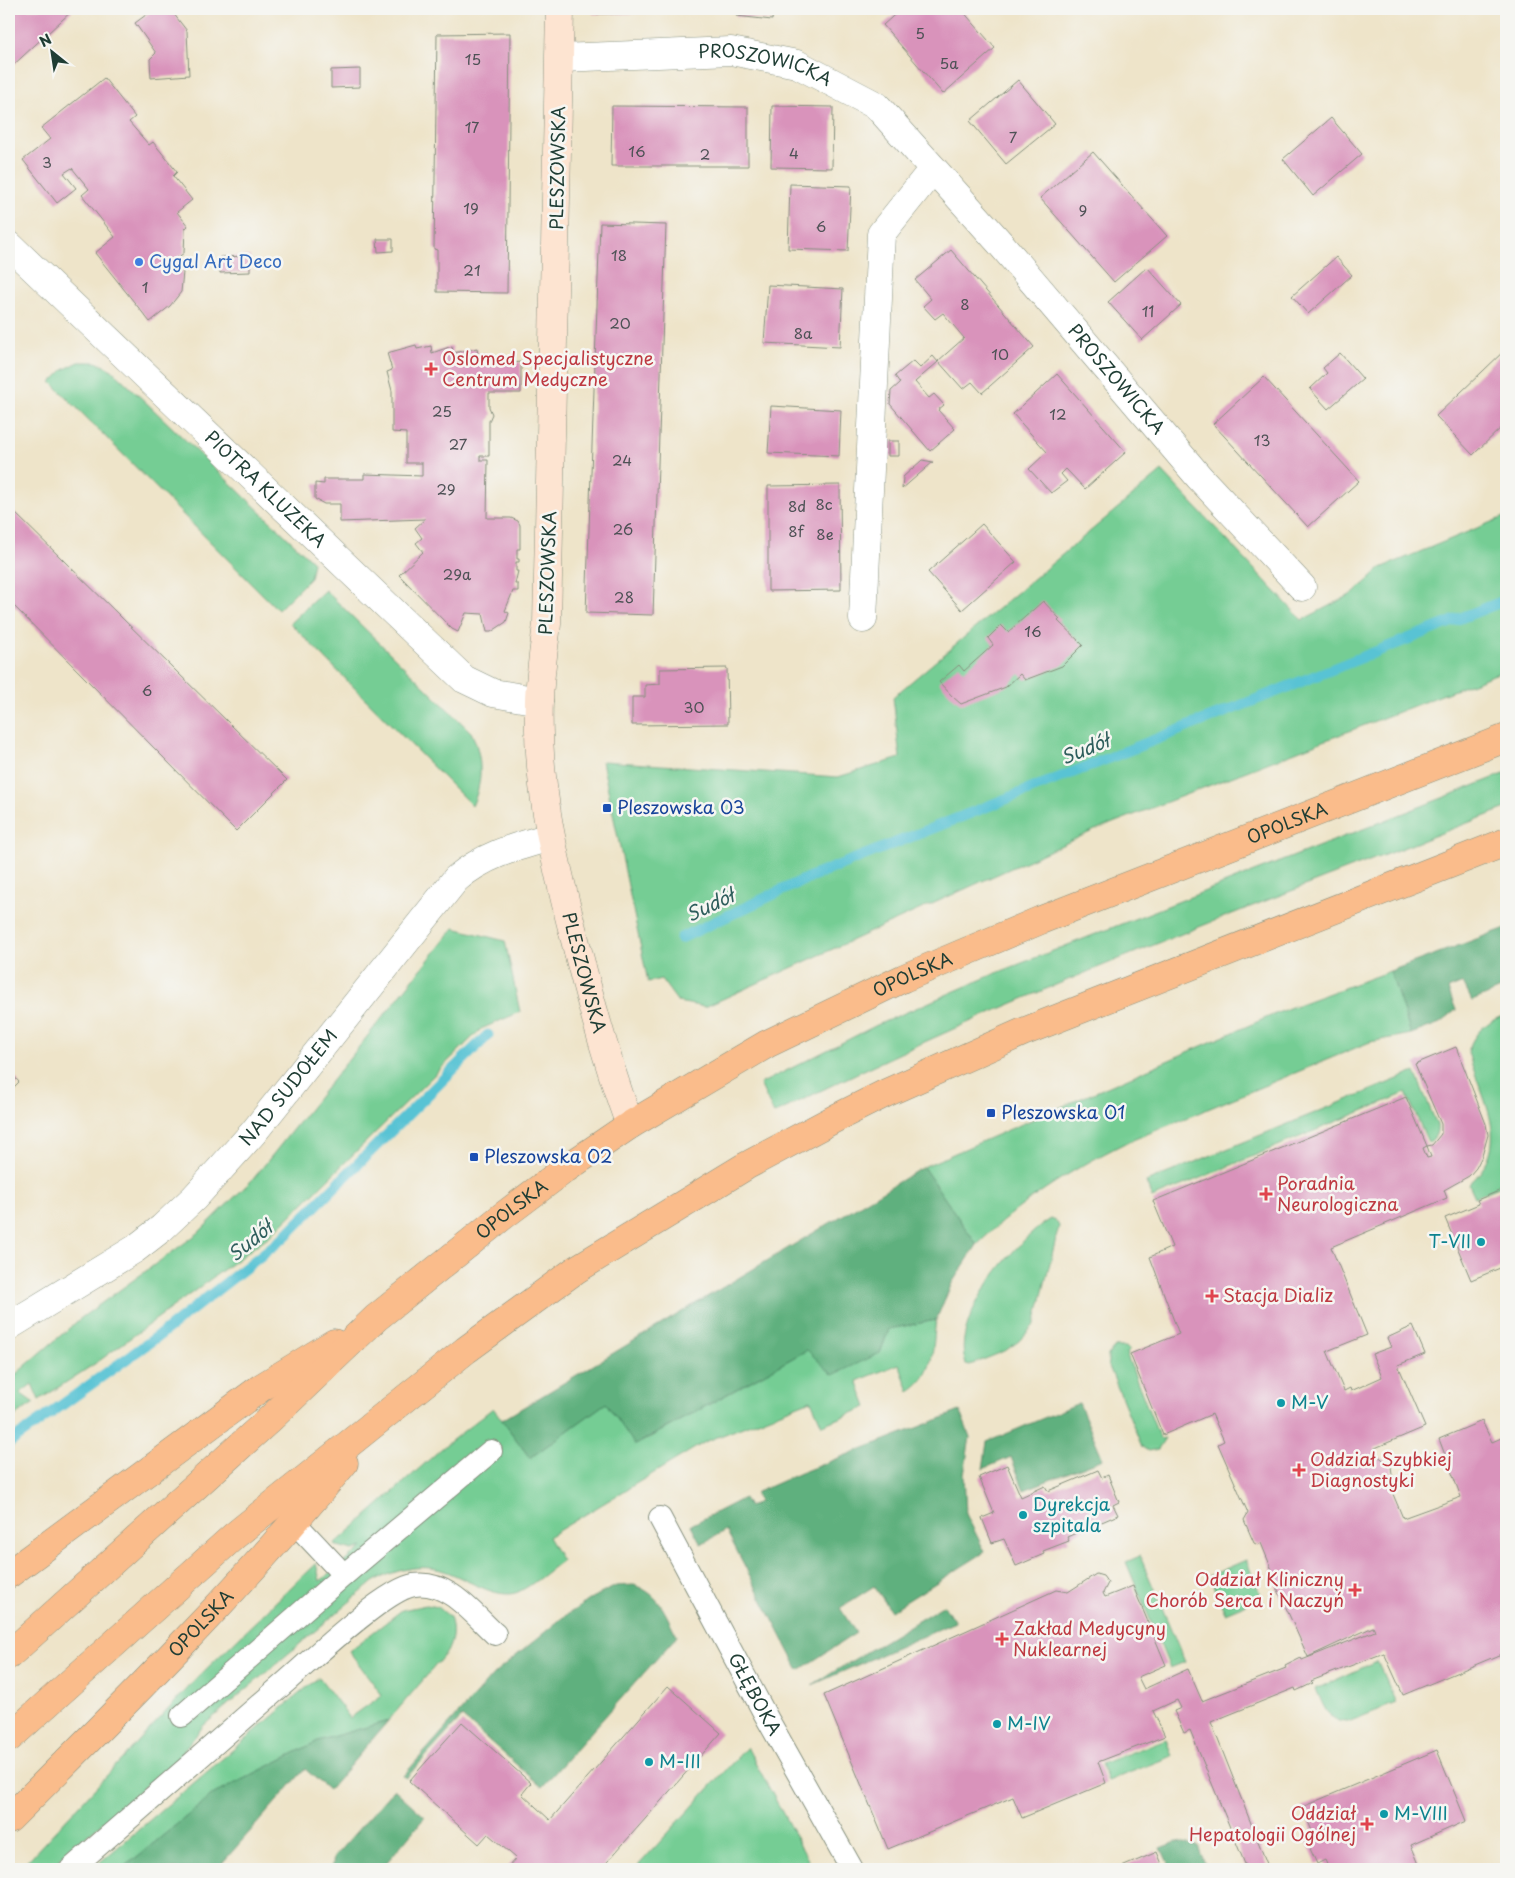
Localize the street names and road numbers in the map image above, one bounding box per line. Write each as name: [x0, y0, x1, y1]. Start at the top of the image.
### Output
street label: PROSZOWICKA: [697, 36, 837, 92]
street label: PLESZOWSKA: [542, 106, 571, 230]
street label: PROSZOWICKA: [1062, 317, 1172, 440]
street label: PIOTRA KLUZEKA: [199, 423, 333, 553]
street label: PLESZOWSKA: [531, 510, 562, 635]
street label: OPOLSKA: [1242, 794, 1331, 850]
street label: PLESZOWSKA: [556, 909, 614, 1036]
street label: OPOLSKA: [868, 944, 956, 1003]
street label: NAD SUDOŁEM: [232, 1023, 343, 1152]
street label: OPOLSKA: [469, 1172, 553, 1245]
street label: OPOLSKA: [161, 1583, 239, 1663]
street label: GŁĘBOKA: [722, 1647, 789, 1740]

